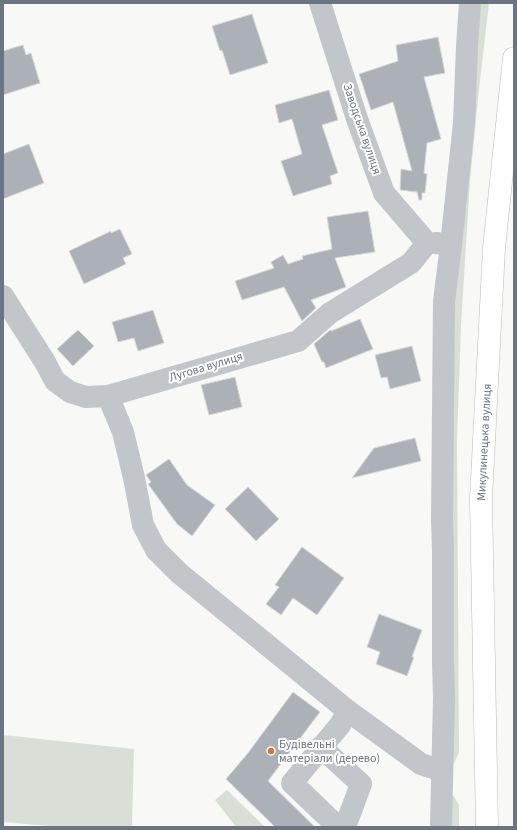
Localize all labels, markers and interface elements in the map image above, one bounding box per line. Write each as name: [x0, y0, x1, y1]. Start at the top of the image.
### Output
street label: Заводська вулиця: [339, 81, 385, 177]
street label: Лугова вулиця: [167, 348, 245, 386]
street label: Микулинецька вулиця: [472, 383, 495, 501]
place label: Будівельні матеріали (дерево): [279, 736, 380, 767]
marker: Будівельні матеріали (дерево): [266, 746, 276, 756]

